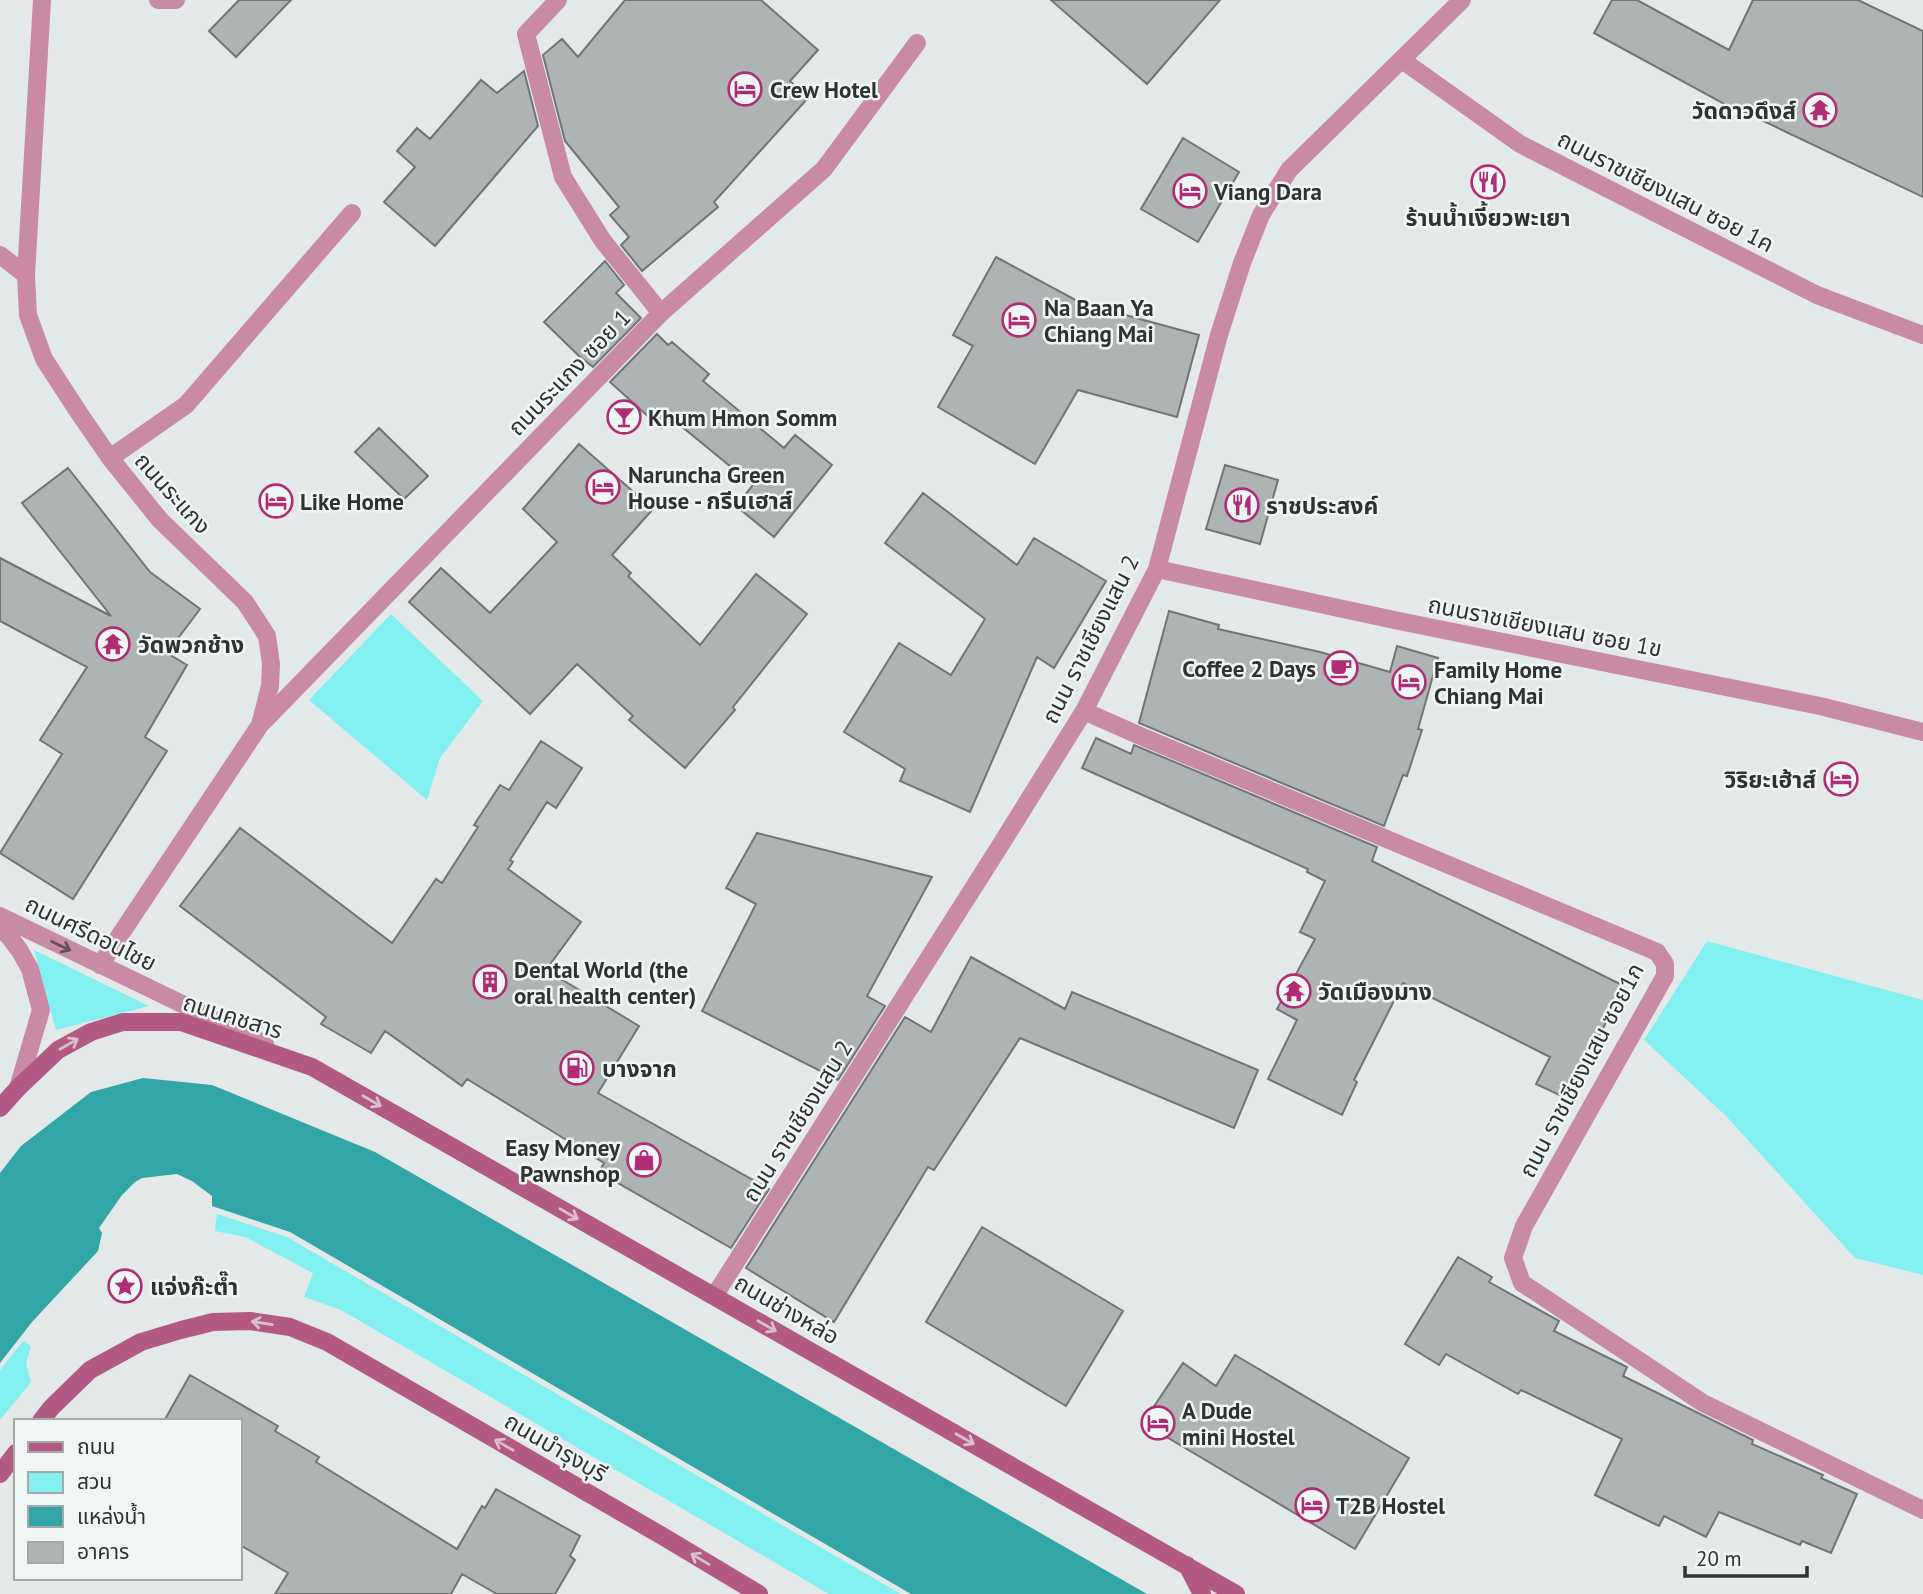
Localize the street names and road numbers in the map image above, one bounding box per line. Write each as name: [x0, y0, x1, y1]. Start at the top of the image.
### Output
street label: ถนนราชเชียงแสน ซอย 1ค: [1553, 124, 1779, 258]
street label: ถนนระแกง ซอย 1: [501, 303, 637, 441]
street label: ถนนระแกง: [129, 446, 217, 540]
street label: ถนน ราชเชียงแสน 2: [1035, 550, 1145, 728]
street label: ถนนราชเชียงแสน ซอย 1ข: [1426, 589, 1664, 663]
street label: ถนนศรีดอนไชย: [21, 889, 161, 977]
street label: ถนน ราชเชียงแสน ซอย1ก: [1512, 958, 1650, 1182]
street label: ถนนคชสาร: [180, 987, 286, 1045]
street label: ถนน ราชเชียงแสน 2: [736, 1035, 858, 1207]
street label: ถนนช่างหล่อ: [729, 1267, 845, 1351]
street label: ถนนบำรุงบุรี: [499, 1406, 613, 1488]

